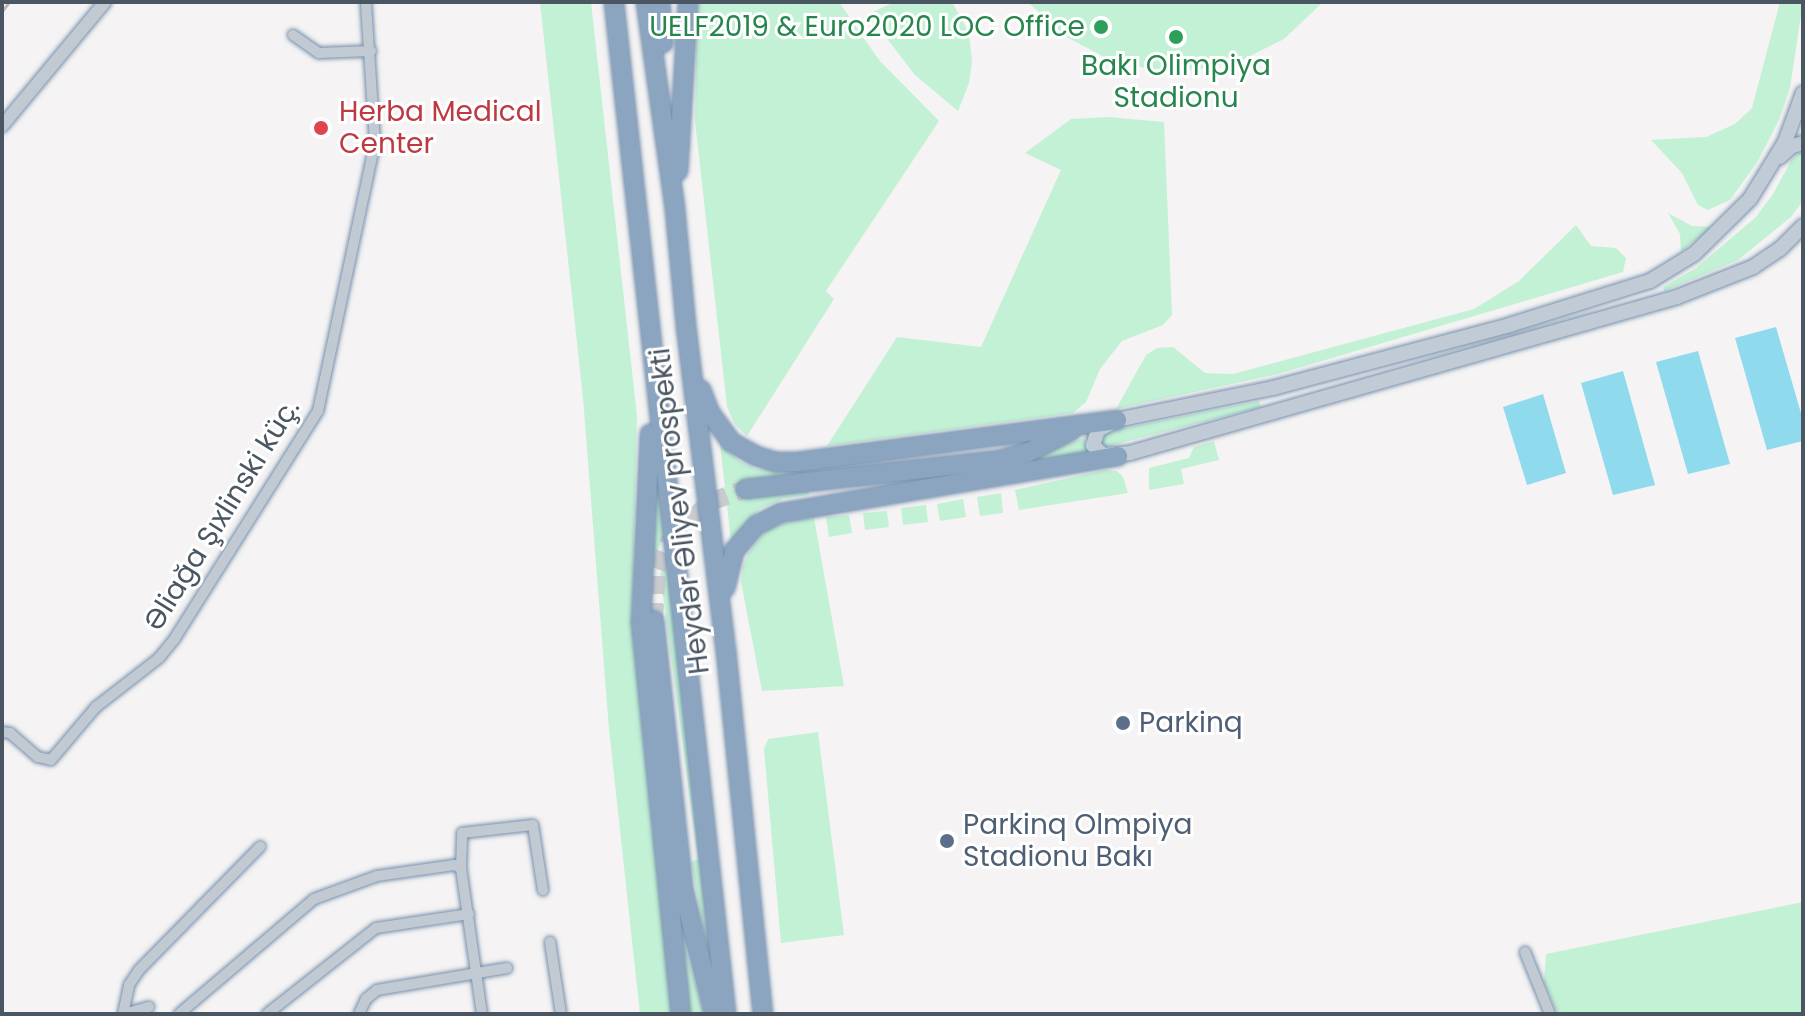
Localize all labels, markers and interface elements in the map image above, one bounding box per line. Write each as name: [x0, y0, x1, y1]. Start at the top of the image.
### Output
place label: UELF2019 & Euro2020 LOC Office: [649, 10, 1085, 44]
marker: UELF2019 & Euro2020 LOC Office: [1092, 18, 1110, 36]
marker: Bakı Olimpiya Stadionu: [1167, 28, 1185, 46]
place label: Bakı Olimpiya Stadionu: [1081, 49, 1271, 115]
place label: Herba Medical Center: [339, 95, 542, 161]
marker: Herba Medical Center: [310, 117, 332, 139]
street label: Heydər Əliyev prospekti: [643, 346, 717, 676]
street label: Əliağa Şıxlinski küç.: [137, 393, 307, 637]
place label: Parkinq: [1139, 706, 1243, 740]
marker: Parkinq: [1114, 714, 1132, 732]
place label: Parkinq Olmpiya Stadionu Bakı: [963, 808, 1192, 874]
marker: Parkinq Olmpiya Stadionu Bakı: [938, 832, 956, 850]

